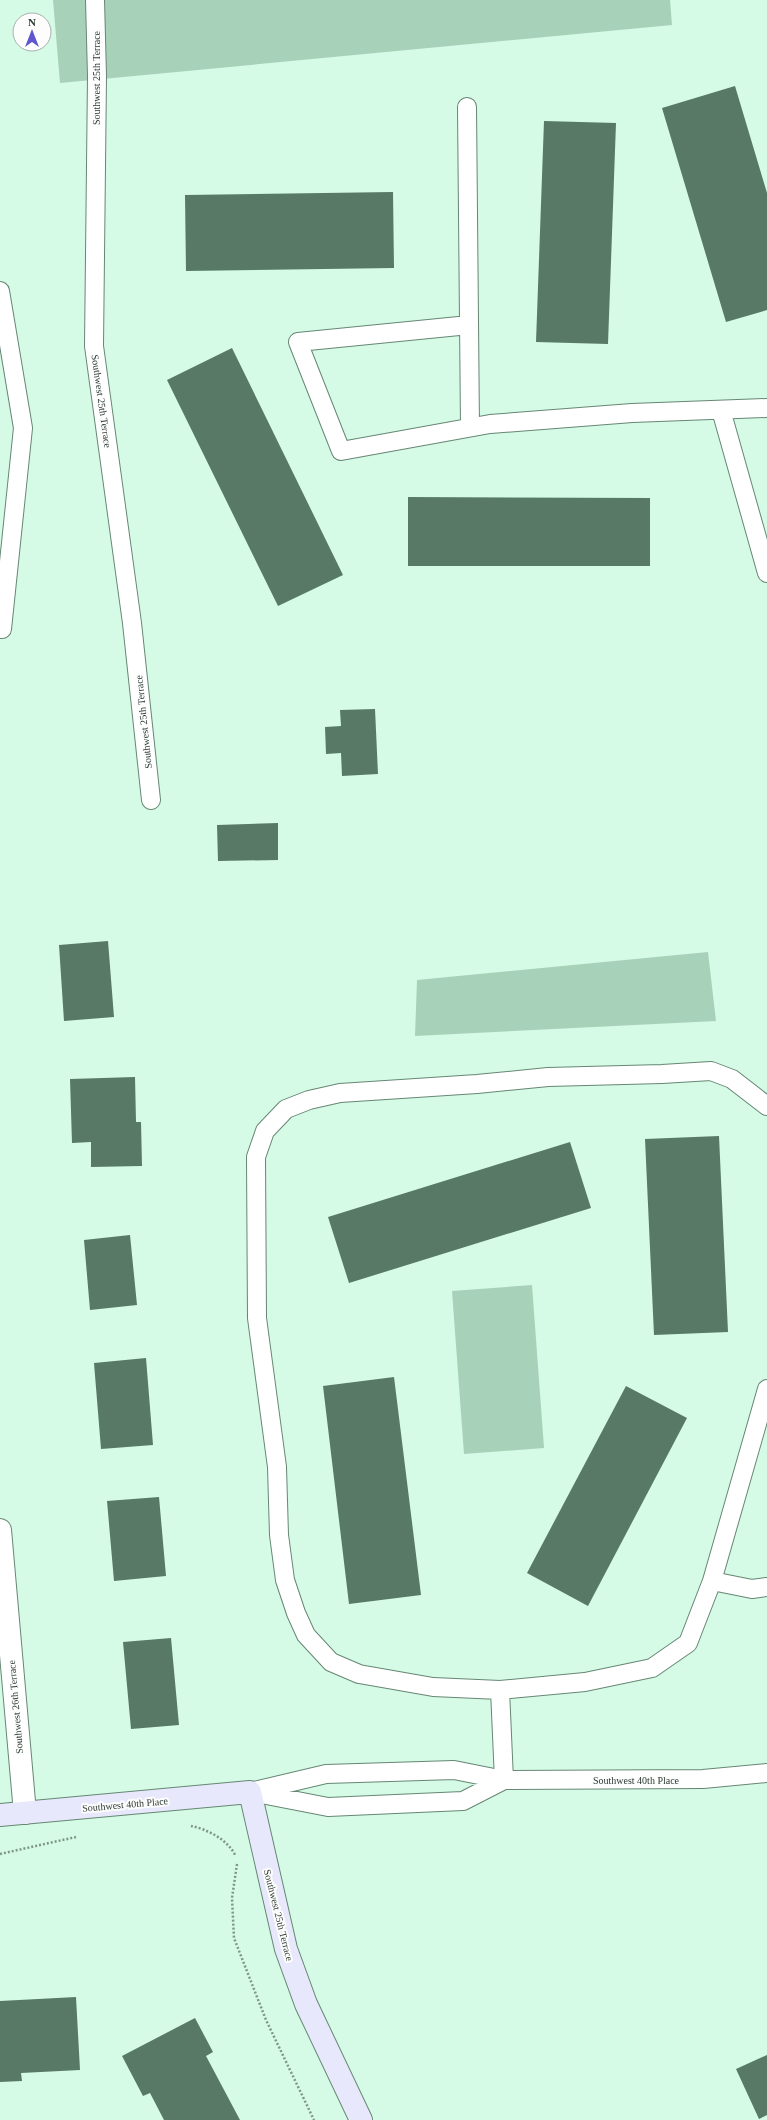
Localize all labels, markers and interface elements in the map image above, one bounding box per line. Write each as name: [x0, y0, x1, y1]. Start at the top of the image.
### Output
north arrow: [12, 12, 52, 52]
text: N: [28, 16, 36, 28]
street label: Southwest 25th Terrace: [91, 30, 102, 125]
street label: Southwest 25th Terrace: [90, 354, 114, 449]
street label: Southwest 25th Terrace: [133, 674, 154, 769]
street label: Southwest 26th Terrace: [6, 1659, 25, 1754]
street label: Southwest 40th Place: [593, 1775, 680, 1786]
street label: Southwest 40th Place: [82, 1795, 169, 1814]
street label: Southwest 25th Terrace: [262, 1868, 295, 1963]

